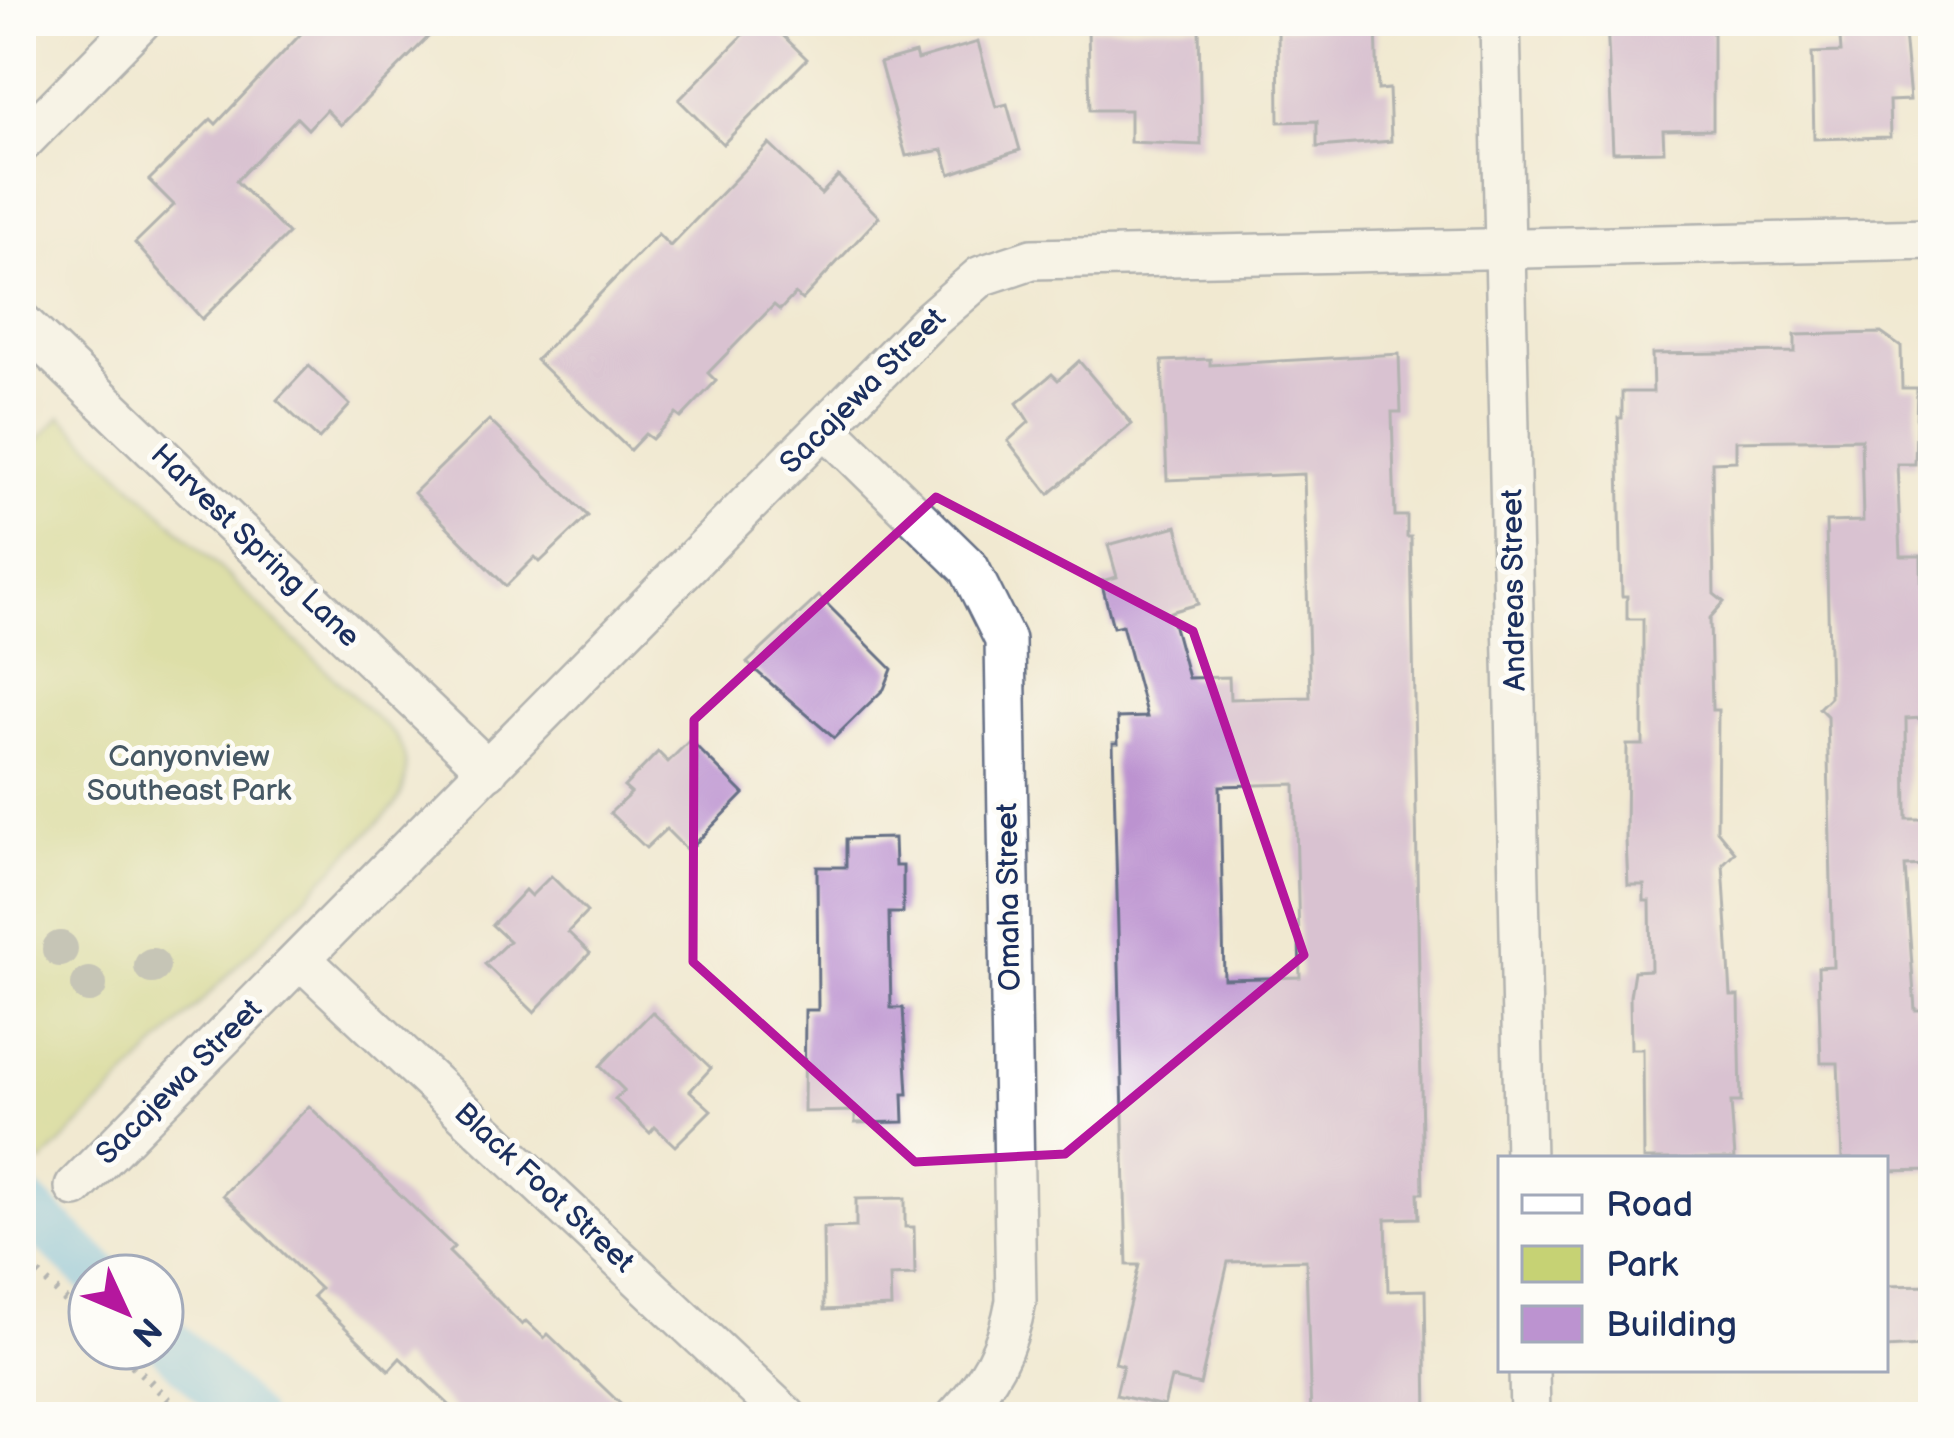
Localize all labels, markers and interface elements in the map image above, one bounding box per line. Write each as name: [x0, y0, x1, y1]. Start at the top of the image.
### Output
street label: Sacajewa Street: [773, 301, 953, 481]
street label: Harvest Spring Lane: [143, 437, 367, 655]
street label: Andreas Street: [1494, 489, 1534, 691]
park label: Canyonview Southeast Park: [87, 739, 292, 809]
street label: Omaha Street: [989, 803, 1029, 991]
street label: Sacajewa Street: [89, 992, 269, 1172]
street label: Black Foot Street: [447, 1096, 641, 1280]
legend: [1498, 1156, 1888, 1372]
text: Road: [1606, 1184, 1693, 1227]
text: Park: [1606, 1244, 1679, 1287]
north arrow: [66, 1252, 186, 1372]
text: Building: [1606, 1304, 1737, 1347]
text: N: [123, 1309, 169, 1354]

